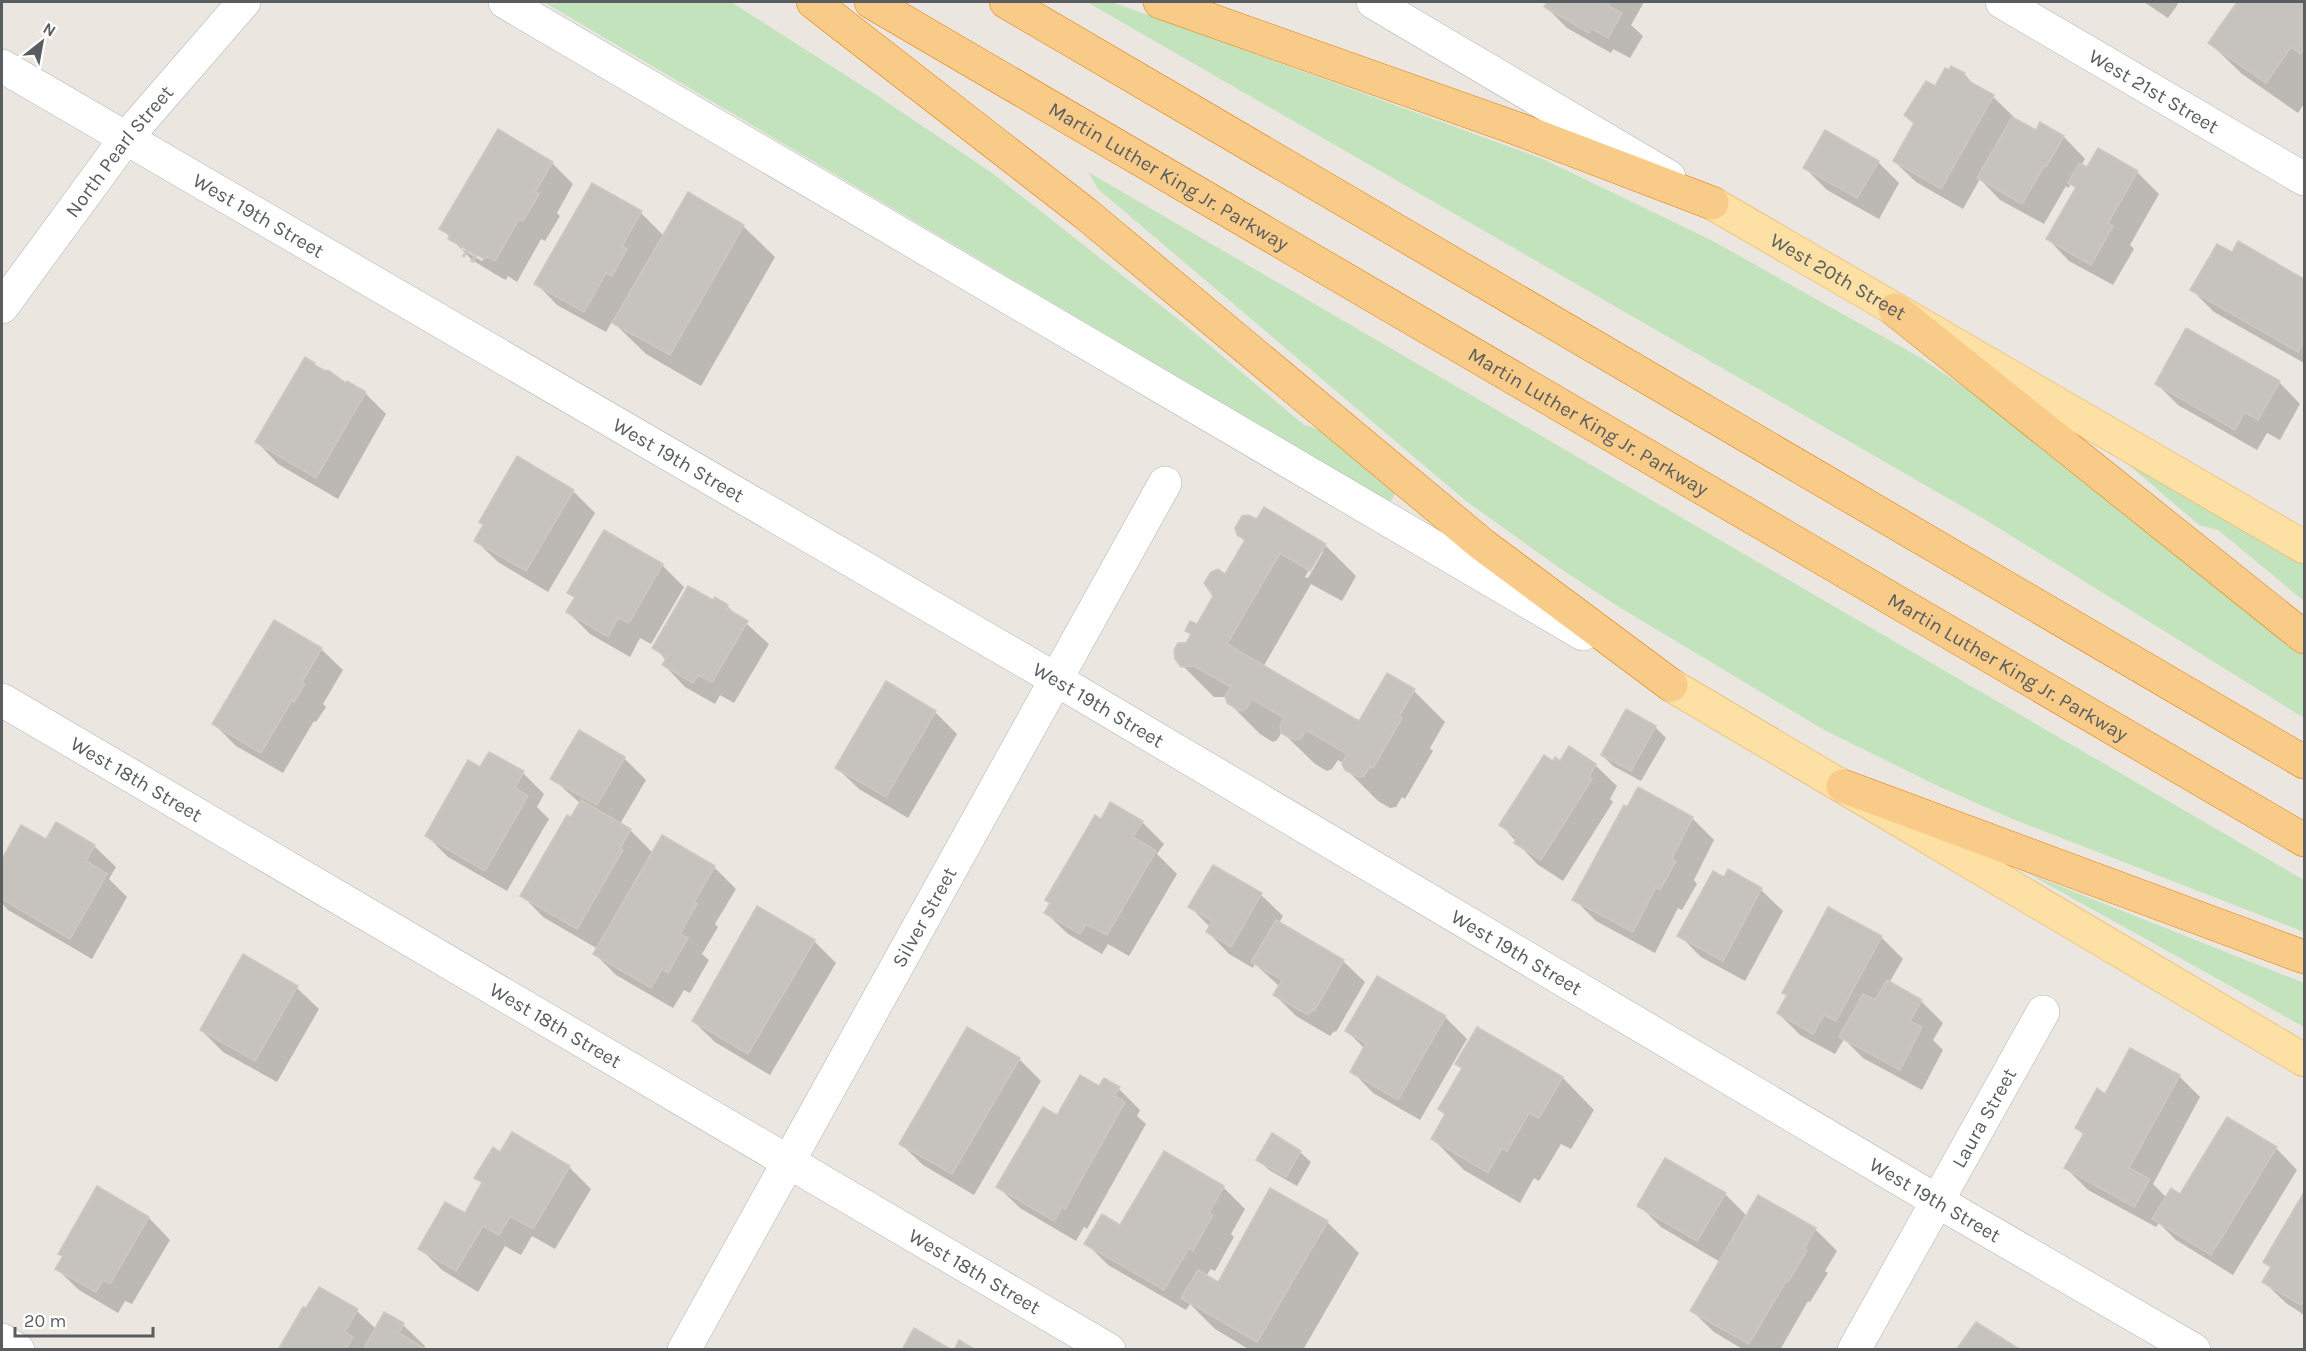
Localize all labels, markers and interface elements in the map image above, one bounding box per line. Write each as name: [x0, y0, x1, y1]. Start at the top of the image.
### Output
north arrow: [12, 12, 72, 72]
text: N: [40, 18, 59, 41]
street label: West 21st Street: [2085, 45, 2223, 139]
street label: North Pearl Street: [61, 81, 179, 222]
street label: Martin Luther King Jr. Parkway: [1044, 97, 1293, 256]
street label: West 19th Street: [189, 169, 329, 263]
street label: West 20th Street: [1766, 228, 1910, 325]
street label: Martin Luther King Jr. Parkway: [1464, 343, 1712, 501]
street label: West 19th Street: [609, 413, 749, 508]
street label: Martin Luther King Jr. Parkway: [1883, 588, 2132, 746]
street label: West 19th Street: [1029, 658, 1168, 753]
street label: West 18th Street: [66, 732, 207, 827]
street label: Silver Street: [888, 863, 962, 971]
street label: West 19th Street: [1447, 905, 1586, 1000]
street label: West 18th Street: [485, 978, 626, 1073]
street label: Laura Street: [1947, 1064, 2021, 1172]
street label: West 19th Street: [1865, 1153, 2005, 1248]
street label: West 18th Street: [905, 1224, 1045, 1319]
scale bar: [15, 1300, 153, 1338]
text: 20 m: [24, 1310, 66, 1332]

